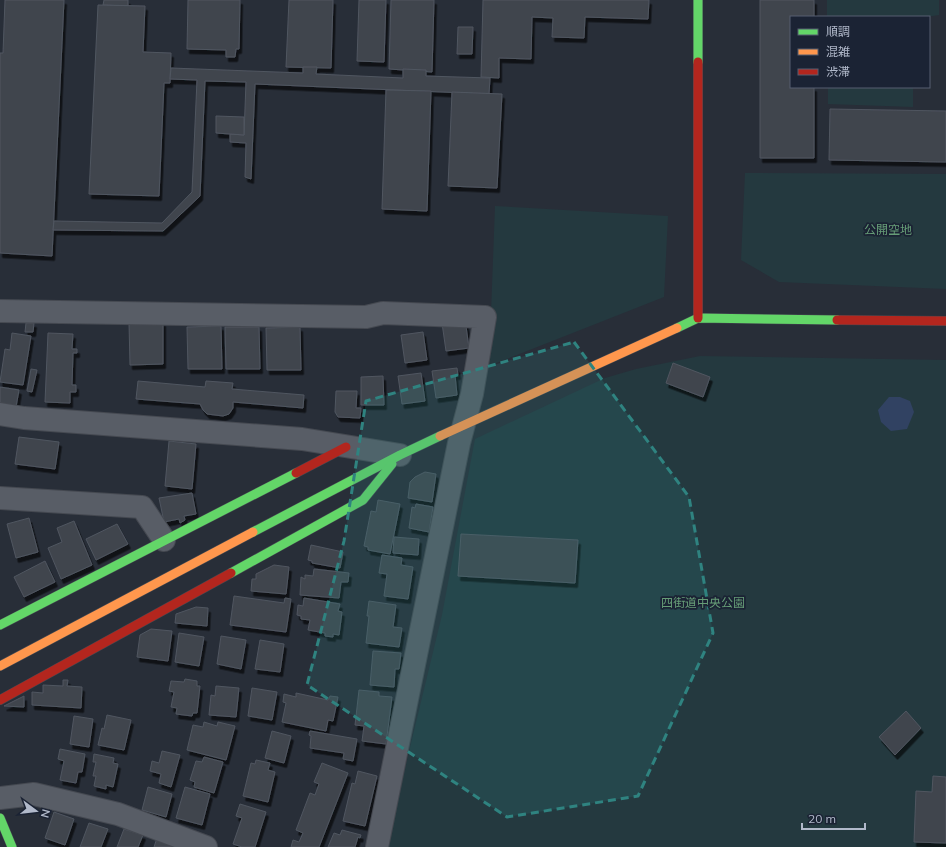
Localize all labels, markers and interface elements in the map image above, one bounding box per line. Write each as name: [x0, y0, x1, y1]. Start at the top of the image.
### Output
legend: [790, 16, 930, 88]
text: 順調: [826, 24, 850, 39]
text: 混雑: [826, 44, 850, 59]
text: 渋滞: [826, 64, 850, 79]
park label: 公開空地: [864, 222, 912, 237]
park label: 四街道中央公園: [661, 595, 745, 610]
north arrow: [16, 791, 56, 831]
scale bar: [802, 805, 865, 831]
text: N: [38, 808, 53, 819]
text: 20 m: [808, 811, 836, 826]

